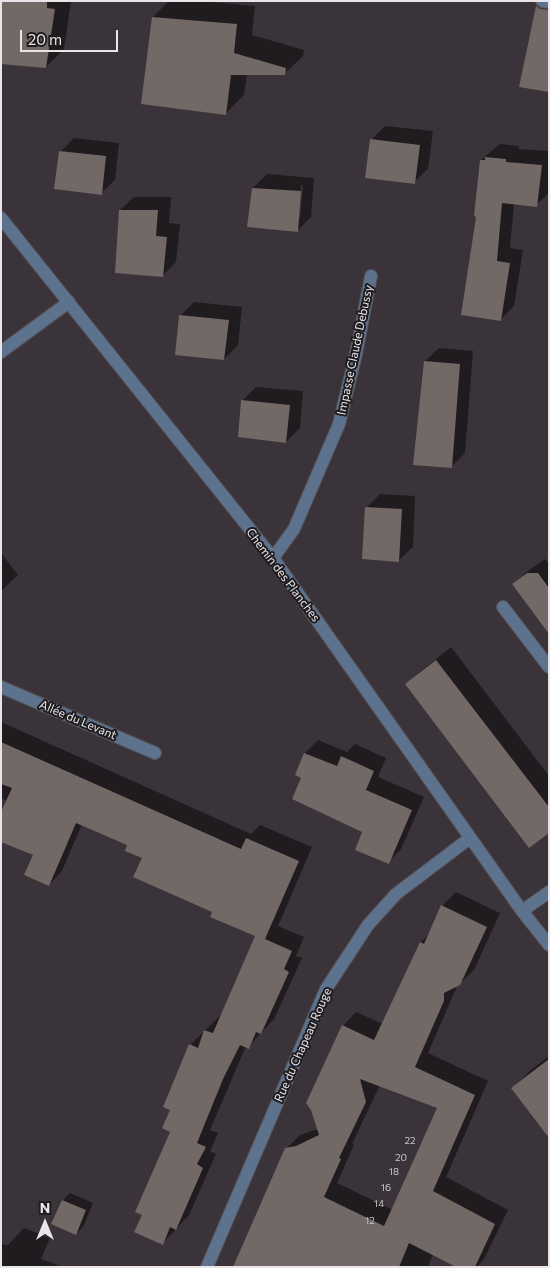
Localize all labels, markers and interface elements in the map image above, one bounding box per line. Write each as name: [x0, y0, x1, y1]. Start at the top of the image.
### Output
scale bar: [22, 20, 120, 52]
text: 20 m: [28, 30, 62, 48]
street label: Impasse Claude Debussy: [334, 284, 376, 416]
street label: Chemin des Planches: [243, 525, 323, 625]
street label: Allée du Levant: [37, 697, 119, 743]
street label: Rue du Chapeau Rouge: [271, 986, 335, 1104]
house number: 22: [404, 1135, 416, 1147]
house number: 20: [395, 1152, 407, 1164]
house number: 18: [389, 1166, 399, 1178]
house number: 16: [381, 1182, 391, 1194]
north arrow: [20, 1198, 70, 1248]
house number: 14: [374, 1198, 384, 1210]
text: N: [40, 1199, 50, 1216]
house number: 12: [365, 1215, 375, 1227]

